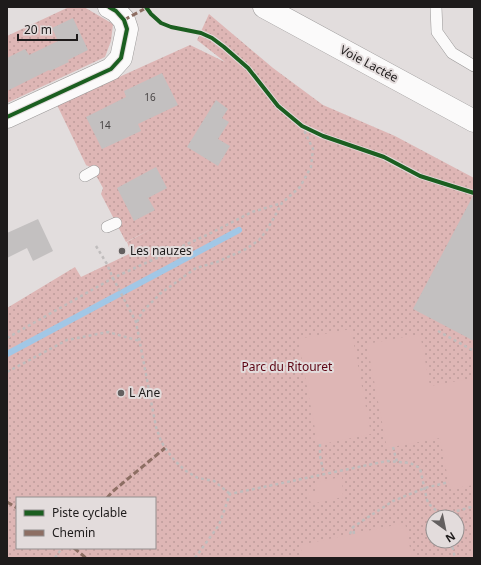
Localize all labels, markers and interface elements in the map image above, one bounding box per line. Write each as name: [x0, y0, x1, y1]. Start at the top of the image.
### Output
scale bar: [18, 16, 77, 42]
text: 20 m: [24, 21, 52, 38]
street label: Voie Lactée: [337, 41, 402, 86]
house number: 16: [144, 90, 156, 104]
house number: 14: [99, 118, 111, 132]
place label: Les nauzes: [130, 242, 192, 259]
marker: Les nauzes: [117, 246, 127, 256]
park label: Parc du Ritouret: [242, 358, 333, 375]
place label: L Ane: [129, 384, 160, 401]
marker: L Ane: [116, 388, 126, 398]
legend: [16, 497, 156, 549]
text: Piste cyclable: [52, 504, 127, 521]
north arrow: [425, 509, 465, 549]
text: Chemin: [52, 524, 96, 541]
text: N: [443, 529, 459, 547]

